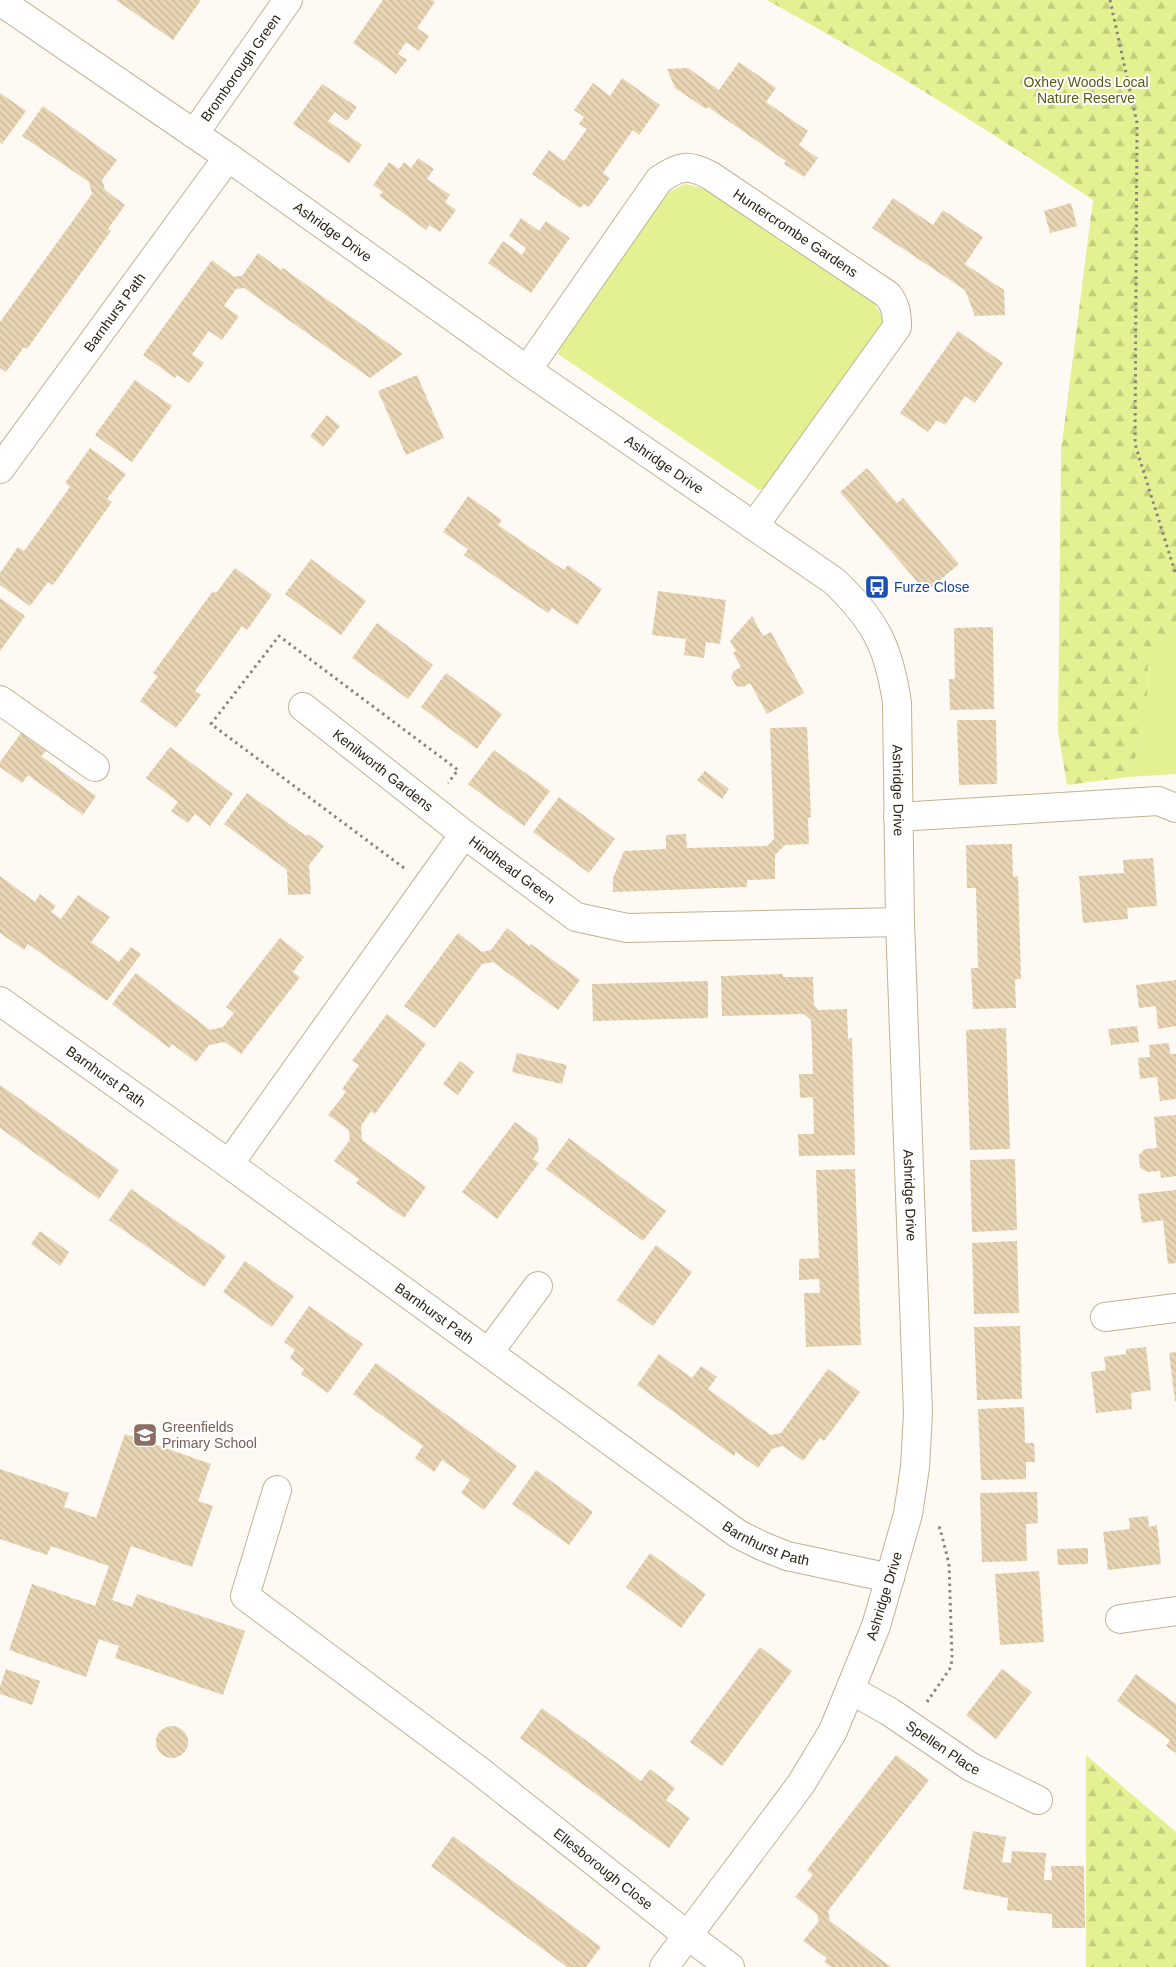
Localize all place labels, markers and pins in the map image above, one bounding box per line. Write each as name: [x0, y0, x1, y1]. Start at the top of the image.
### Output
bus stop icon: Furze Close: [864, 574, 890, 600]
place label: Furze Close: [894, 579, 970, 595]
place label: Greenfields Primary School: [162, 1419, 257, 1451]
school or university icon: Greenfields Primary School: [132, 1422, 158, 1448]

